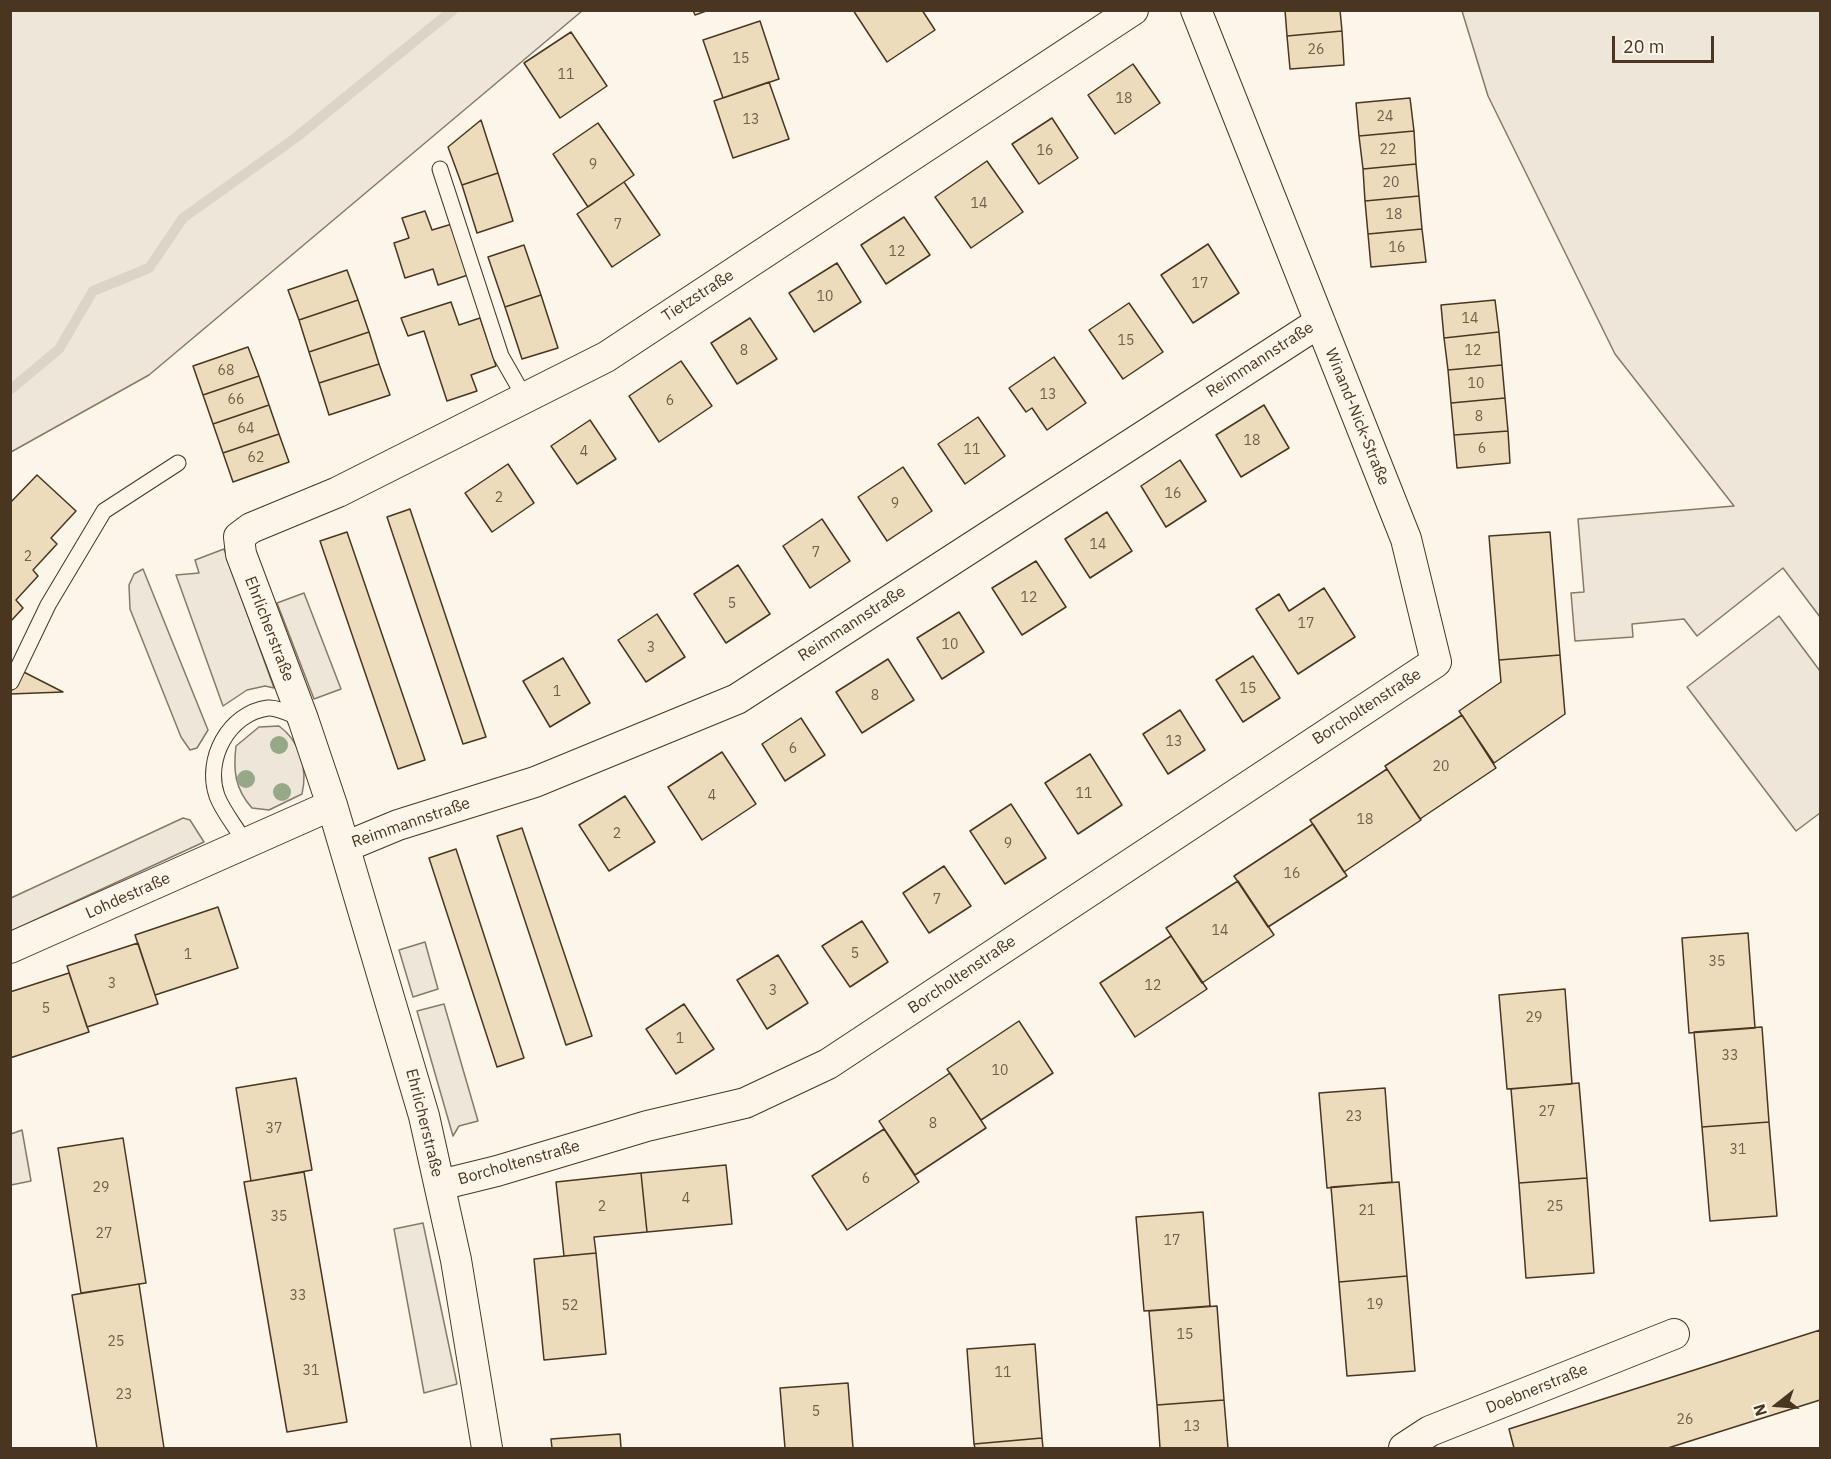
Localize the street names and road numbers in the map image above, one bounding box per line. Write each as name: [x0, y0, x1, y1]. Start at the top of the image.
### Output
street label: Tietzstraße: [659, 266, 737, 326]
street label: Reimmannstraße: [1203, 318, 1317, 402]
street label: Winand-Nick-Straße: [1321, 346, 1393, 488]
street label: Ehrlicherstraße: [240, 574, 298, 684]
street label: Reimmannstraße: [795, 582, 909, 666]
street label: Borcholtenstraße: [1309, 665, 1425, 749]
street label: Reimmannstraße: [349, 794, 473, 852]
street label: Lohdestraße: [83, 869, 173, 923]
street label: Borcholtenstraße: [905, 932, 1019, 1018]
street label: Ehrlicherstraße: [401, 1067, 447, 1179]
street label: Borcholtenstraße: [456, 1136, 582, 1190]
street label: Doebnerstraße: [1483, 1360, 1591, 1418]

